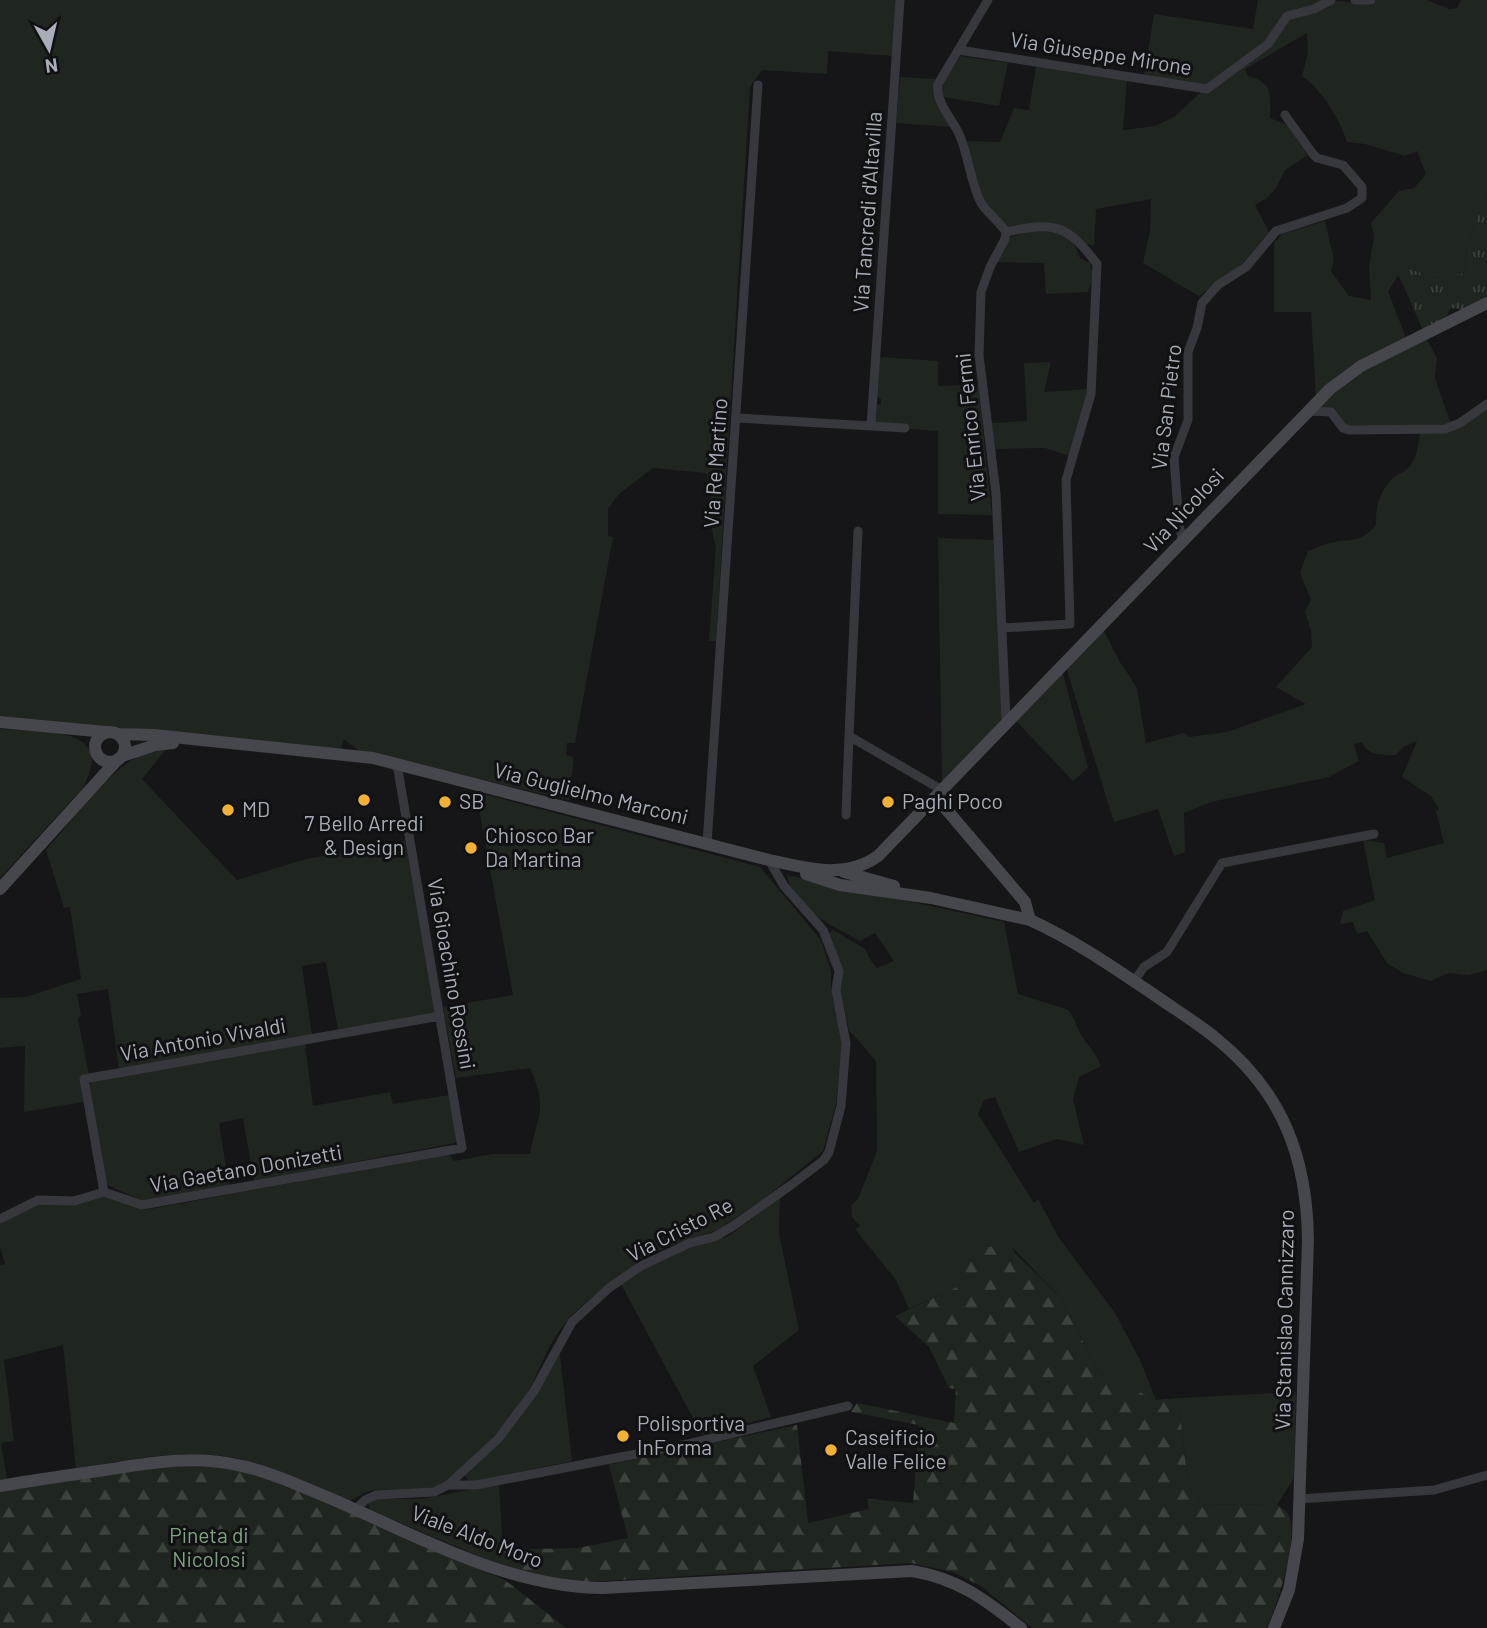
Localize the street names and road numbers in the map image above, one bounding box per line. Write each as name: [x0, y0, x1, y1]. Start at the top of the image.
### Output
street label: Via Giuseppe Mirone: [1009, 26, 1194, 79]
street label: Via Tancredi d'Altavilla: [847, 111, 886, 313]
street label: Via San Pietro: [1145, 342, 1186, 471]
street label: Via Enrico Fermi: [949, 352, 990, 502]
street label: Via Re Martino: [697, 397, 732, 529]
street label: Via Nicolosi: [1138, 463, 1228, 557]
street label: Via Guglielmo Marconi: [492, 756, 691, 829]
street label: Via Gioachino Rossini: [423, 876, 482, 1071]
street label: Via Antonio Vivaldi: [118, 1012, 287, 1065]
street label: Via Gaetano Donizetti: [148, 1138, 344, 1197]
street label: Via Cristo Re: [622, 1191, 736, 1266]
street label: Via Stanislao Cannizzaro: [1269, 1209, 1298, 1431]
street label: Viale Aldo Moro: [408, 1499, 547, 1572]

